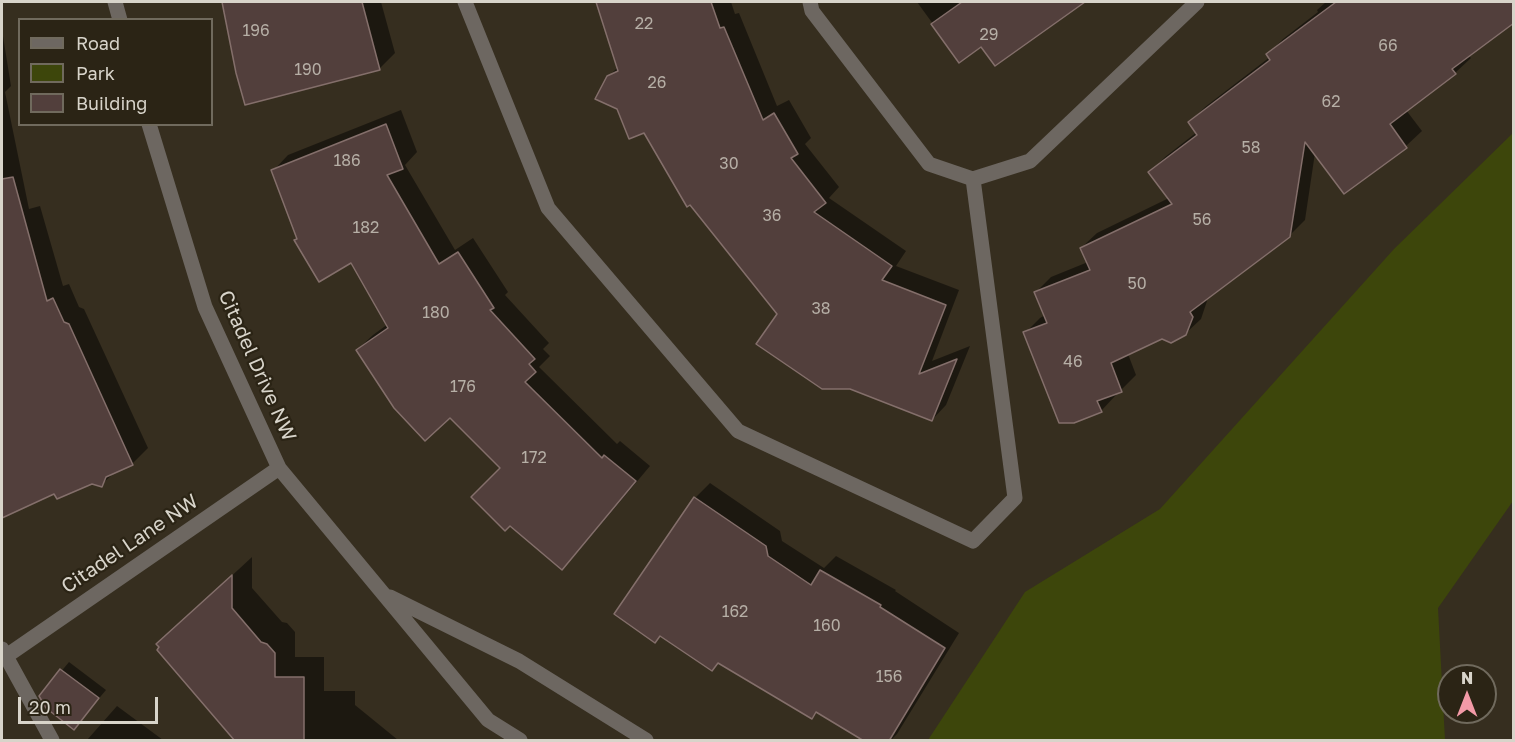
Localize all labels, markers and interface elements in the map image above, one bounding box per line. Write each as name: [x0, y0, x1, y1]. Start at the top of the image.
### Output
house number: 22: [635, 14, 653, 34]
legend: [18, 18, 213, 126]
house number: 196: [242, 21, 270, 41]
house number: 29: [980, 25, 998, 45]
text: Road: [76, 32, 120, 54]
house number: 66: [1378, 36, 1398, 56]
house number: 190: [294, 60, 322, 80]
text: Park: [76, 62, 115, 84]
house number: 26: [648, 73, 666, 93]
text: Building: [76, 92, 147, 114]
house number: 62: [1322, 92, 1340, 112]
house number: 58: [1241, 138, 1261, 158]
house number: 186: [333, 151, 361, 171]
house number: 30: [719, 154, 739, 174]
house number: 36: [762, 206, 782, 226]
house number: 56: [1193, 210, 1211, 230]
house number: 182: [353, 218, 379, 238]
house number: 50: [1127, 274, 1147, 294]
street label: Citadel Drive NW: [213, 287, 301, 445]
house number: 38: [811, 299, 831, 319]
house number: 180: [422, 303, 450, 323]
house number: 46: [1063, 352, 1083, 372]
house number: 176: [450, 377, 476, 397]
house number: 172: [521, 448, 547, 468]
street label: Citadel Lane NW: [57, 489, 203, 599]
house number: 162: [722, 602, 748, 622]
house number: 160: [813, 616, 841, 636]
north arrow: [1437, 664, 1497, 724]
house number: 156: [876, 667, 902, 687]
text: N: [1461, 668, 1473, 688]
scale bar: [21, 685, 160, 723]
text: 20 m: [29, 696, 71, 718]

